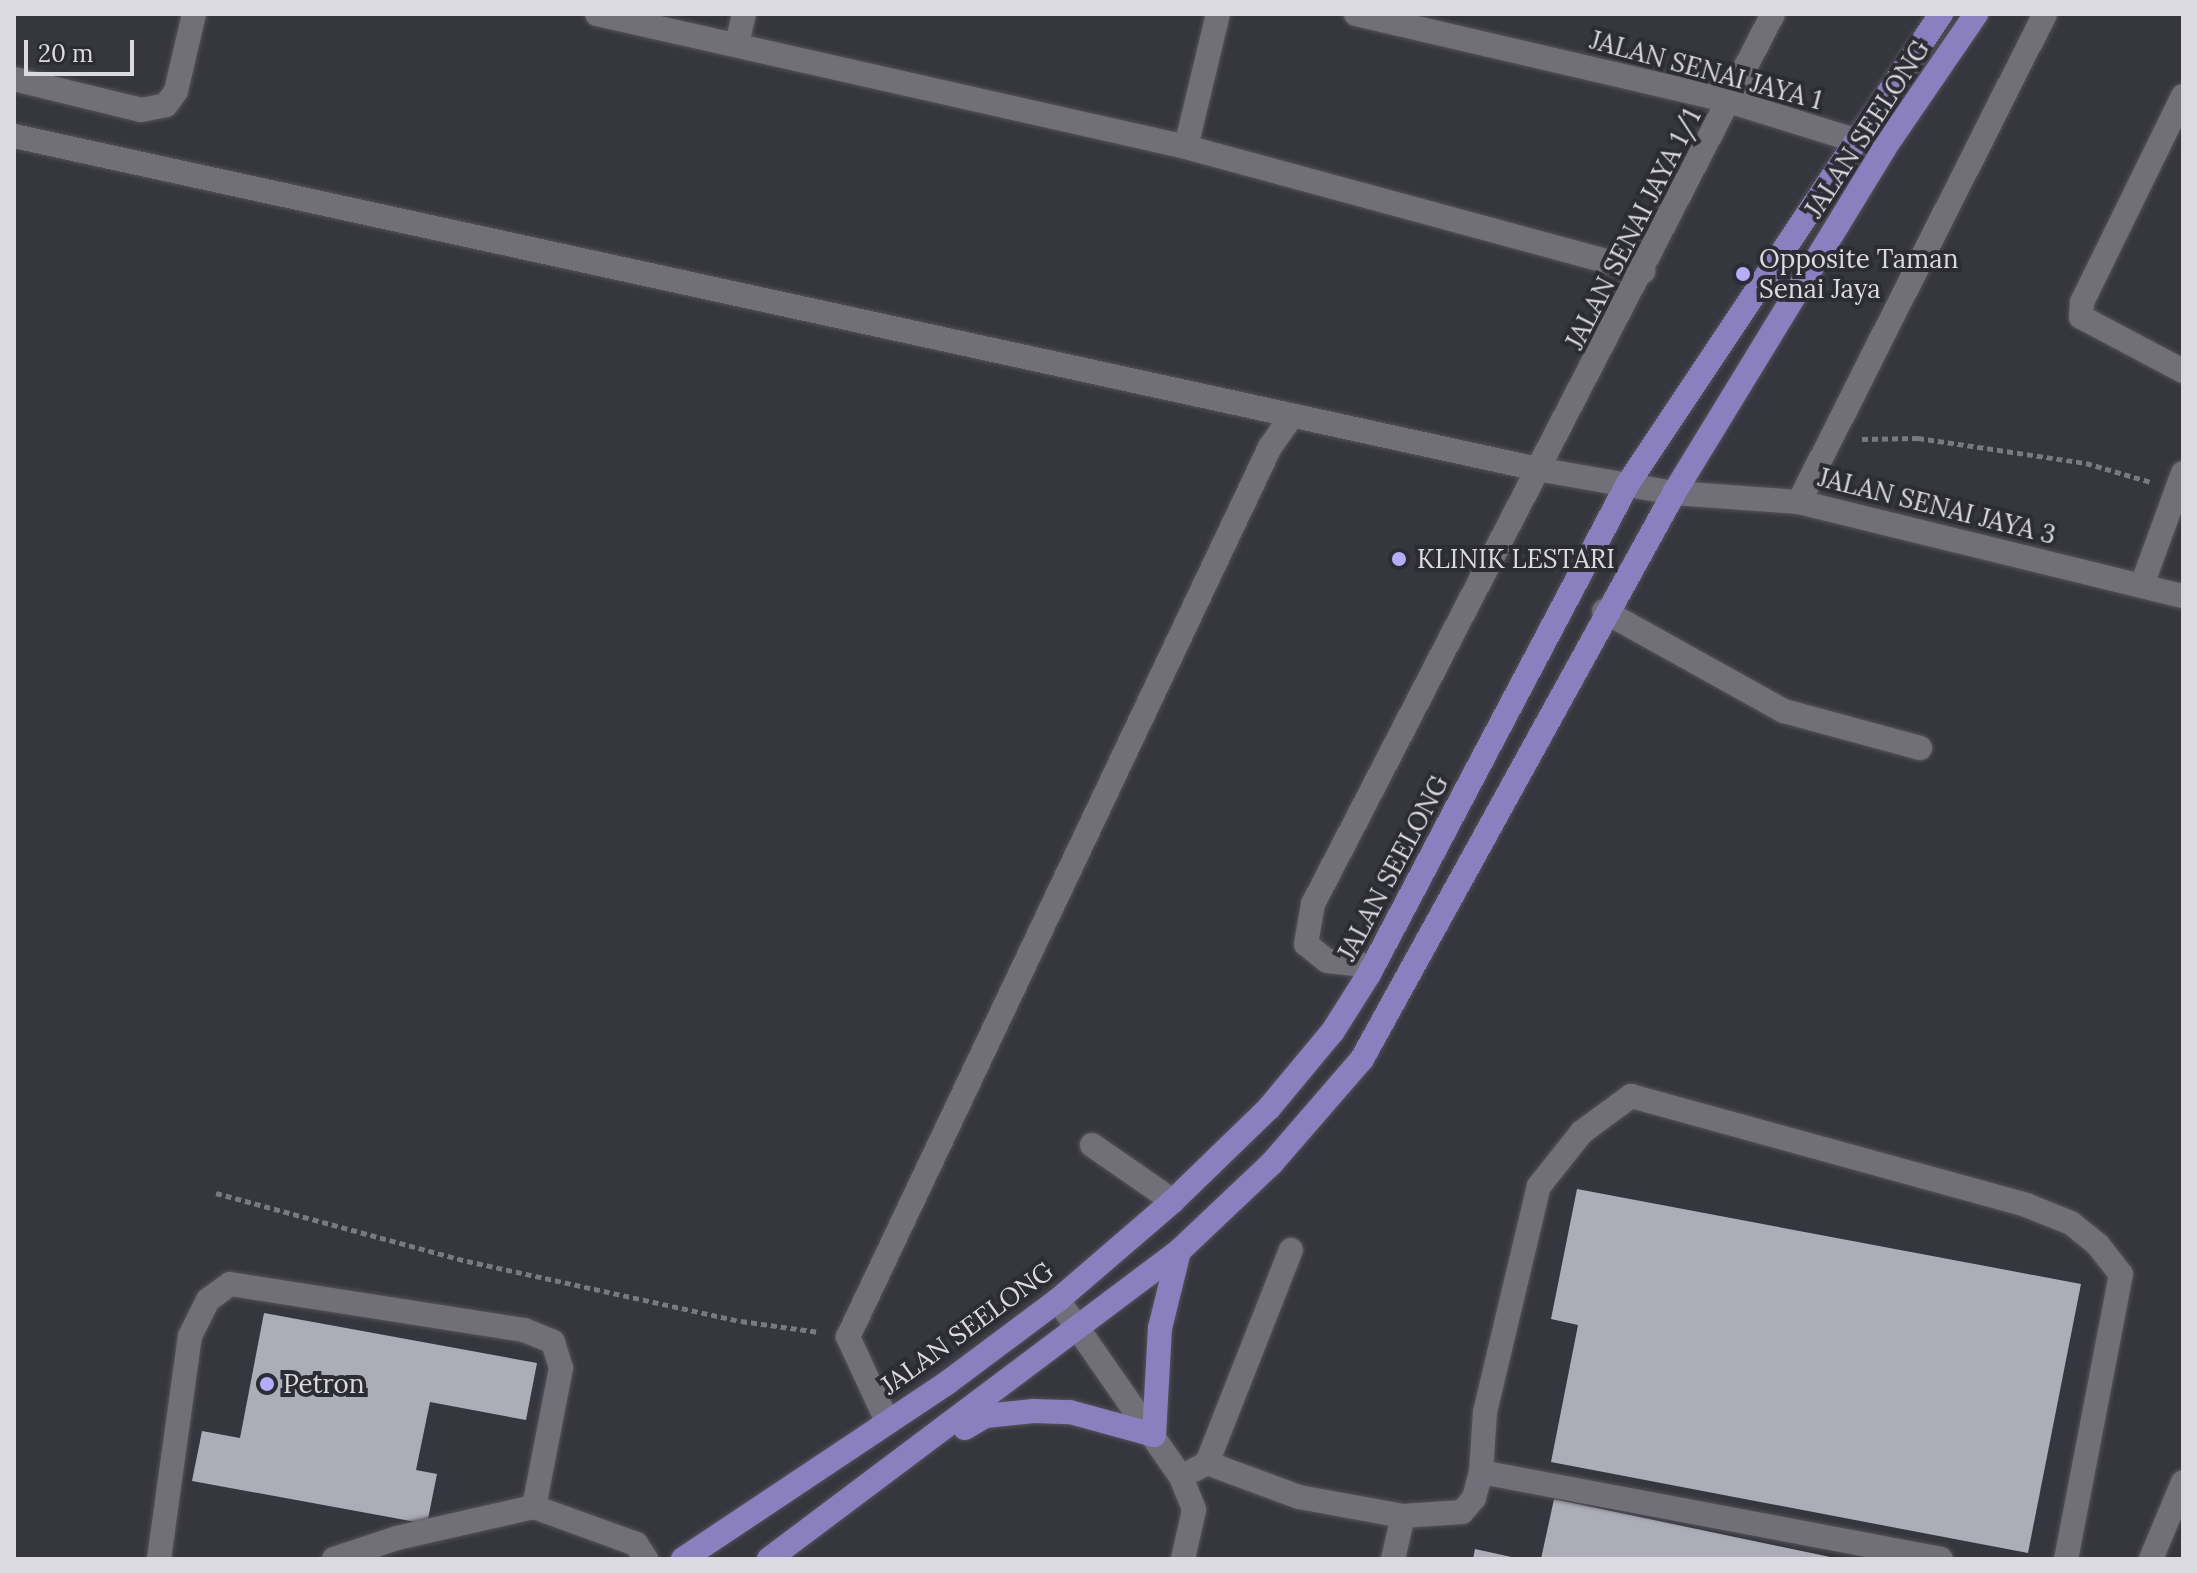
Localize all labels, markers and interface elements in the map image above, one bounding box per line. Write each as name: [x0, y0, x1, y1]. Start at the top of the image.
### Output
scale bar: [28, 24, 138, 74]
street label: JALAN SENAI JAYA 1: [1587, 24, 1825, 116]
street label: JALAN SEELONG: [1798, 35, 1936, 223]
text: 20 m: [38, 38, 94, 69]
street label: JALAN SENAI JAYA 1/1: [1559, 104, 1707, 354]
place label: Opposite Taman Senai Jaya: [1759, 243, 1959, 304]
marker: Opposite Taman Senai Jaya: [1734, 265, 1752, 283]
street label: JALAN SENAI JAYA 3: [1815, 461, 2059, 551]
place label: KLINIK LESTARI: [1417, 543, 1615, 575]
marker: KLINIK LESTARI: [1388, 548, 1410, 570]
street label: JALAN SEELONG: [1331, 770, 1455, 966]
street label: JALAN SEELONG: [875, 1255, 1059, 1401]
place label: Petron: [283, 1368, 365, 1400]
marker: Petron: [258, 1375, 276, 1393]

